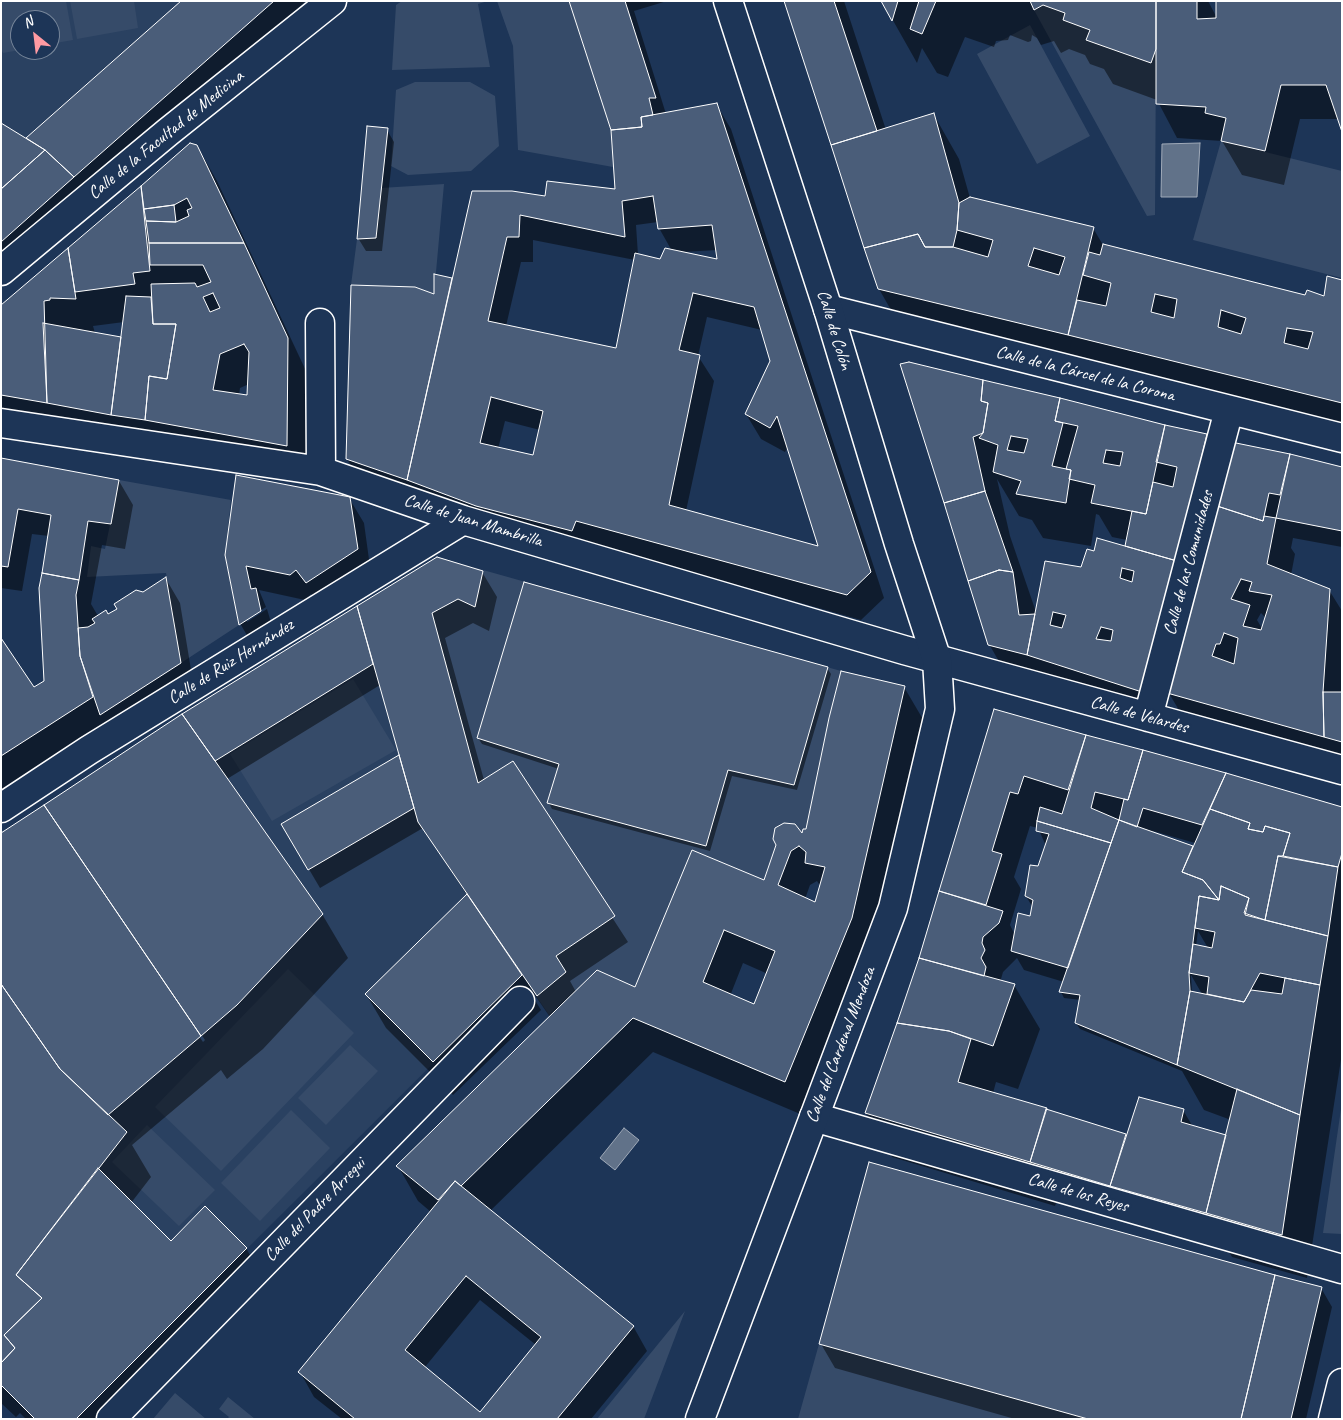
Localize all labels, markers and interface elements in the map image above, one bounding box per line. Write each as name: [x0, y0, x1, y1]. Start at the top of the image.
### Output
north arrow: [10, 10, 60, 60]
text: N: [20, 13, 36, 32]
street label: Calle de la Facultad de Medicina: [84, 66, 248, 204]
street label: Calle de Colón: [812, 288, 856, 372]
street label: Calle de la Cárcel de la Corona: [993, 341, 1177, 407]
street label: Calle de las Comunidades: [1159, 489, 1219, 637]
street label: Calle de Juan Mambrilla: [401, 490, 545, 552]
street label: Calle de Ruiz Hernández: [164, 615, 298, 709]
street label: Calle de Velardes: [1088, 692, 1190, 738]
street label: Calle del Cardenal Mendoza: [801, 964, 881, 1126]
street label: Calle del Padre Arregui: [260, 1153, 370, 1267]
street label: Calle de los Reyes: [1025, 1168, 1131, 1218]

